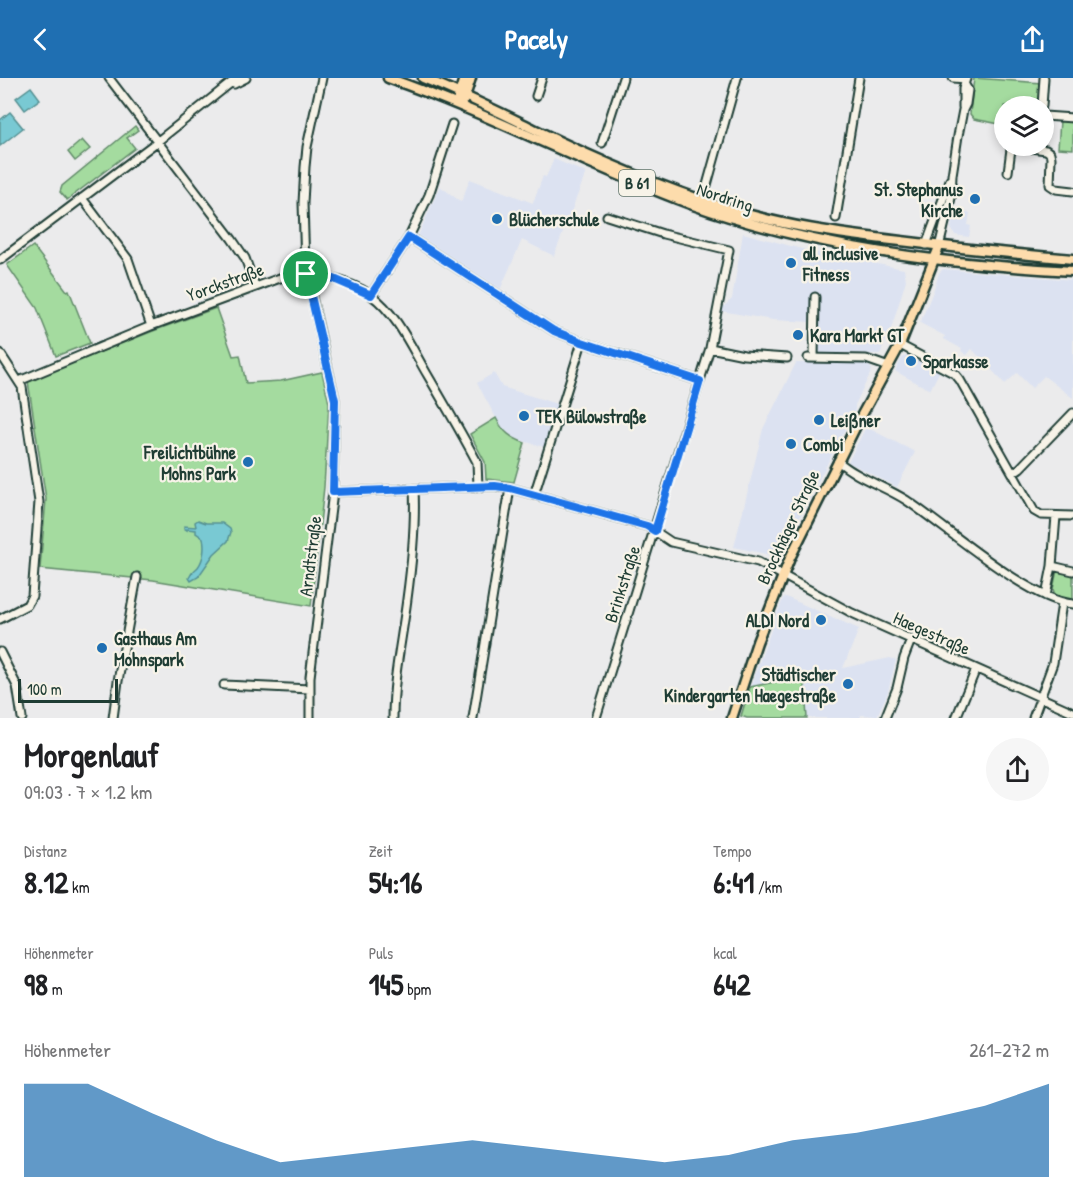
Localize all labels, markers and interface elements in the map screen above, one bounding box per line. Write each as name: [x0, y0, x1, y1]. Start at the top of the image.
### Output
text: Pacely: [505, 21, 568, 57]
icon: back: [24, 23, 57, 56]
icon: share: [1016, 23, 1049, 56]
map controls: [994, 96, 1054, 156]
button: layers: [994, 96, 1054, 156]
road number: B 61: [619, 170, 655, 196]
street label: Nordring: [694, 176, 756, 218]
place label: St. Stephanus Kirche: [874, 177, 964, 223]
marker: St. Stephanus Kirche: [968, 192, 982, 206]
place label: Blücherschule: [509, 207, 600, 232]
marker: Blücherschule: [490, 212, 504, 226]
place label: all inclusive Fitness: [802, 241, 879, 287]
pin: [280, 248, 331, 299]
marker: all inclusive Fitness: [784, 256, 798, 270]
street label: Yorckstraße: [183, 257, 267, 307]
icon: arrive: [289, 257, 322, 290]
place label: Kara Markt GT: [810, 323, 905, 348]
marker: Kara Markt GT: [791, 328, 805, 342]
place label: Sparkasse: [923, 349, 989, 375]
marker: Sparkasse: [904, 354, 918, 368]
place label: TEK Bülowstraße: [535, 404, 647, 430]
place label: Leißner: [831, 408, 881, 434]
marker: TEK Bülowstraße: [517, 409, 531, 423]
marker: Leißner: [812, 413, 826, 427]
place label: Combi: [803, 432, 844, 457]
marker: Combi: [784, 437, 798, 451]
place label: Freilichtbühne Mohns Park: [143, 440, 237, 486]
marker: Freilichtbühne Mohns Park: [241, 455, 255, 469]
street label: Brockhäger Straße: [751, 466, 825, 588]
street label: Arndtstraße: [293, 514, 327, 598]
street label: Brinkstraße: [598, 542, 646, 626]
street label: Haegestraße: [890, 605, 974, 661]
place label: ALDI Nord: [746, 608, 809, 633]
marker: ALDI Nord: [814, 613, 828, 627]
place label: Gasthaus Am Mohnspark: [114, 626, 197, 673]
marker: Gasthaus Am Mohnspark: [95, 641, 109, 655]
place label: Städtischer Kindergarten Haegestraße: [664, 662, 837, 709]
scale bar: [18, 676, 118, 704]
marker: Städtischer Kindergarten Haegestraße: [841, 677, 855, 691]
text: 100 m: [27, 678, 62, 700]
text: Morgenlauf: [24, 733, 159, 777]
button: share: [986, 738, 1049, 801]
text: 09:03 · 7 × 1.2 km: [24, 778, 152, 805]
text: Distanz: [24, 840, 67, 862]
text: Zeit: [369, 840, 392, 862]
text: Tempo: [713, 840, 751, 862]
text: 8.12: [24, 862, 68, 902]
text: 54:16: [369, 862, 422, 902]
text: 6:41: [713, 862, 754, 902]
text: km: [68, 876, 90, 898]
text: /km: [754, 876, 782, 898]
text: Höhenmeter: [24, 942, 94, 964]
text: Puls: [369, 942, 393, 964]
text: kcal: [713, 942, 737, 964]
text: 98: [24, 964, 48, 1004]
text: 145: [369, 964, 404, 1004]
text: 642: [713, 964, 751, 1004]
text: m: [48, 978, 63, 1000]
text: bpm: [404, 978, 432, 1000]
text: Höhenmeter: [24, 1036, 111, 1063]
text: 261–272 m: [969, 1036, 1049, 1063]

